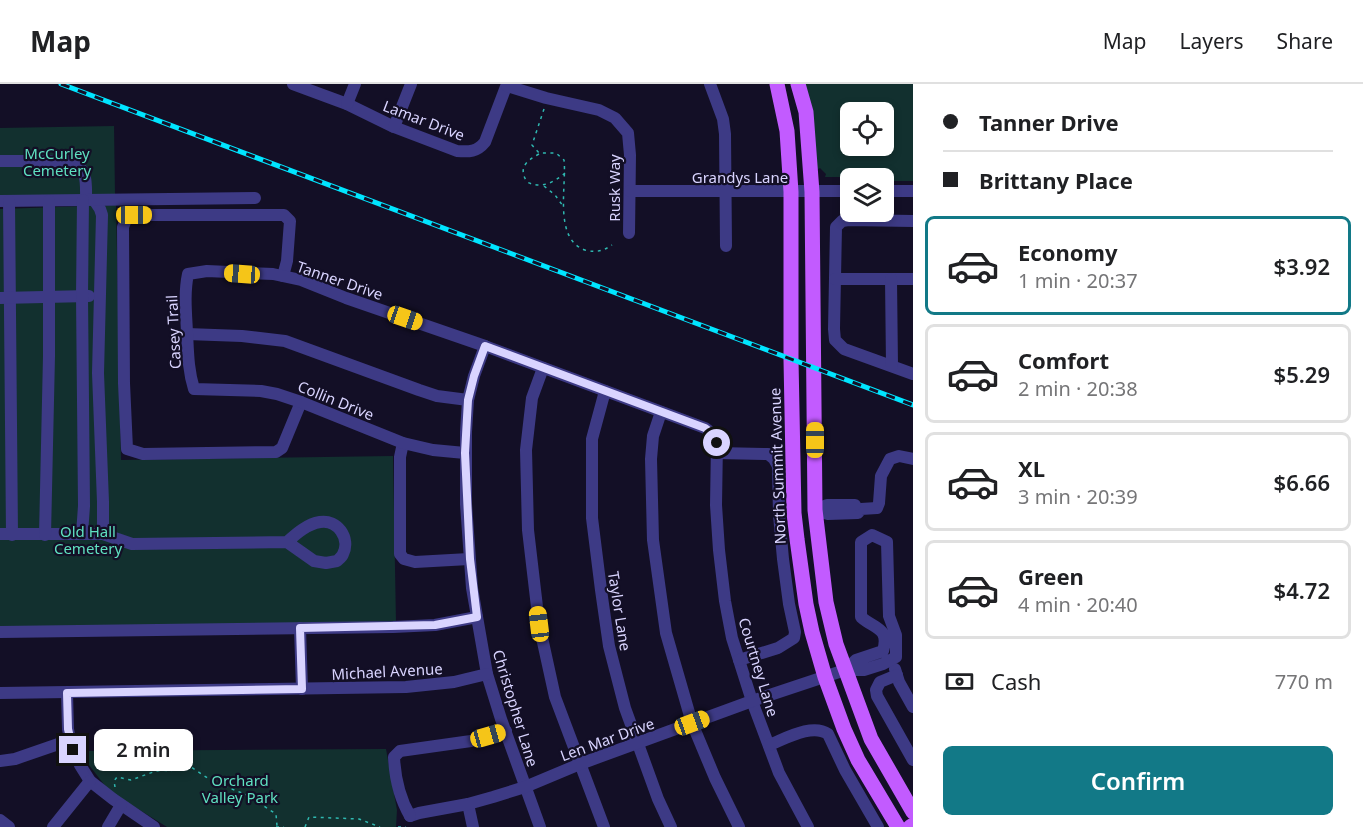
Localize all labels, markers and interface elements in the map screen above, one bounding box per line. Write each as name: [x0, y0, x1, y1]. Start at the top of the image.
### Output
text: Map: [30, 22, 91, 60]
text: Map: [1103, 27, 1147, 55]
text: Layers: [1180, 27, 1244, 55]
text: Share: [1277, 27, 1333, 55]
street label: Lamar Drive: [380, 95, 468, 145]
map controls: [840, 102, 894, 222]
button: locate: [840, 102, 894, 156]
text: Tanner Drive: [979, 107, 1119, 137]
park label: McCurley Cemetery: [23, 143, 91, 180]
street label: Rusk Way: [604, 154, 624, 222]
text: Brittany Place: [979, 165, 1133, 195]
street label: Grandys Lane: [692, 167, 788, 187]
button: layers: [840, 168, 894, 222]
car: [116, 206, 152, 224]
text: Economy: [1018, 237, 1117, 267]
icon: car: [946, 239, 1000, 293]
text: $3.92: [1274, 251, 1330, 281]
street label: Tanner Drive: [294, 256, 386, 304]
car: [223, 264, 261, 284]
text: 1 min · 20:37: [1018, 267, 1138, 294]
street label: Casey Trail: [161, 294, 185, 370]
car: [385, 304, 425, 332]
text: Comfort: [1018, 345, 1109, 375]
icon: car: [946, 347, 1000, 401]
text: $5.29: [1274, 359, 1330, 389]
text: 2 min · 20:38: [1018, 375, 1138, 402]
street label: Collin Drive: [295, 376, 377, 424]
street label: North Summit Avenue: [764, 387, 790, 545]
car: [806, 422, 824, 458]
route start: [703, 429, 730, 456]
text: XL: [1018, 453, 1045, 483]
icon: car: [946, 455, 1000, 509]
text: $6.66: [1274, 467, 1330, 497]
text: 3 min · 20:39: [1018, 483, 1138, 510]
park label: Old Hall Cemetery: [54, 521, 122, 558]
text: Green: [1018, 561, 1084, 591]
icon: car: [946, 563, 1000, 617]
street label: Taylor Lane: [604, 570, 636, 652]
text: $4.72: [1274, 575, 1330, 605]
text: 4 min · 20:40: [1018, 591, 1138, 618]
car: [528, 605, 550, 643]
street label: Courtney Lane: [734, 615, 784, 719]
street label: Christopher Lane: [489, 647, 543, 769]
street label: Michael Avenue: [331, 658, 443, 684]
icon: cash: [943, 665, 976, 698]
text: Cash: [991, 666, 1041, 696]
text: 770 m: [1275, 668, 1333, 695]
car: [672, 708, 712, 738]
street label: Len Mar Drive: [557, 713, 657, 765]
car: [468, 722, 508, 750]
callout: 2 min: [94, 729, 193, 771]
route end: [59, 736, 86, 763]
text: 2 min: [116, 736, 171, 763]
button: Confirm: [943, 746, 1333, 815]
park label: Orchard Valley Park: [202, 770, 278, 807]

